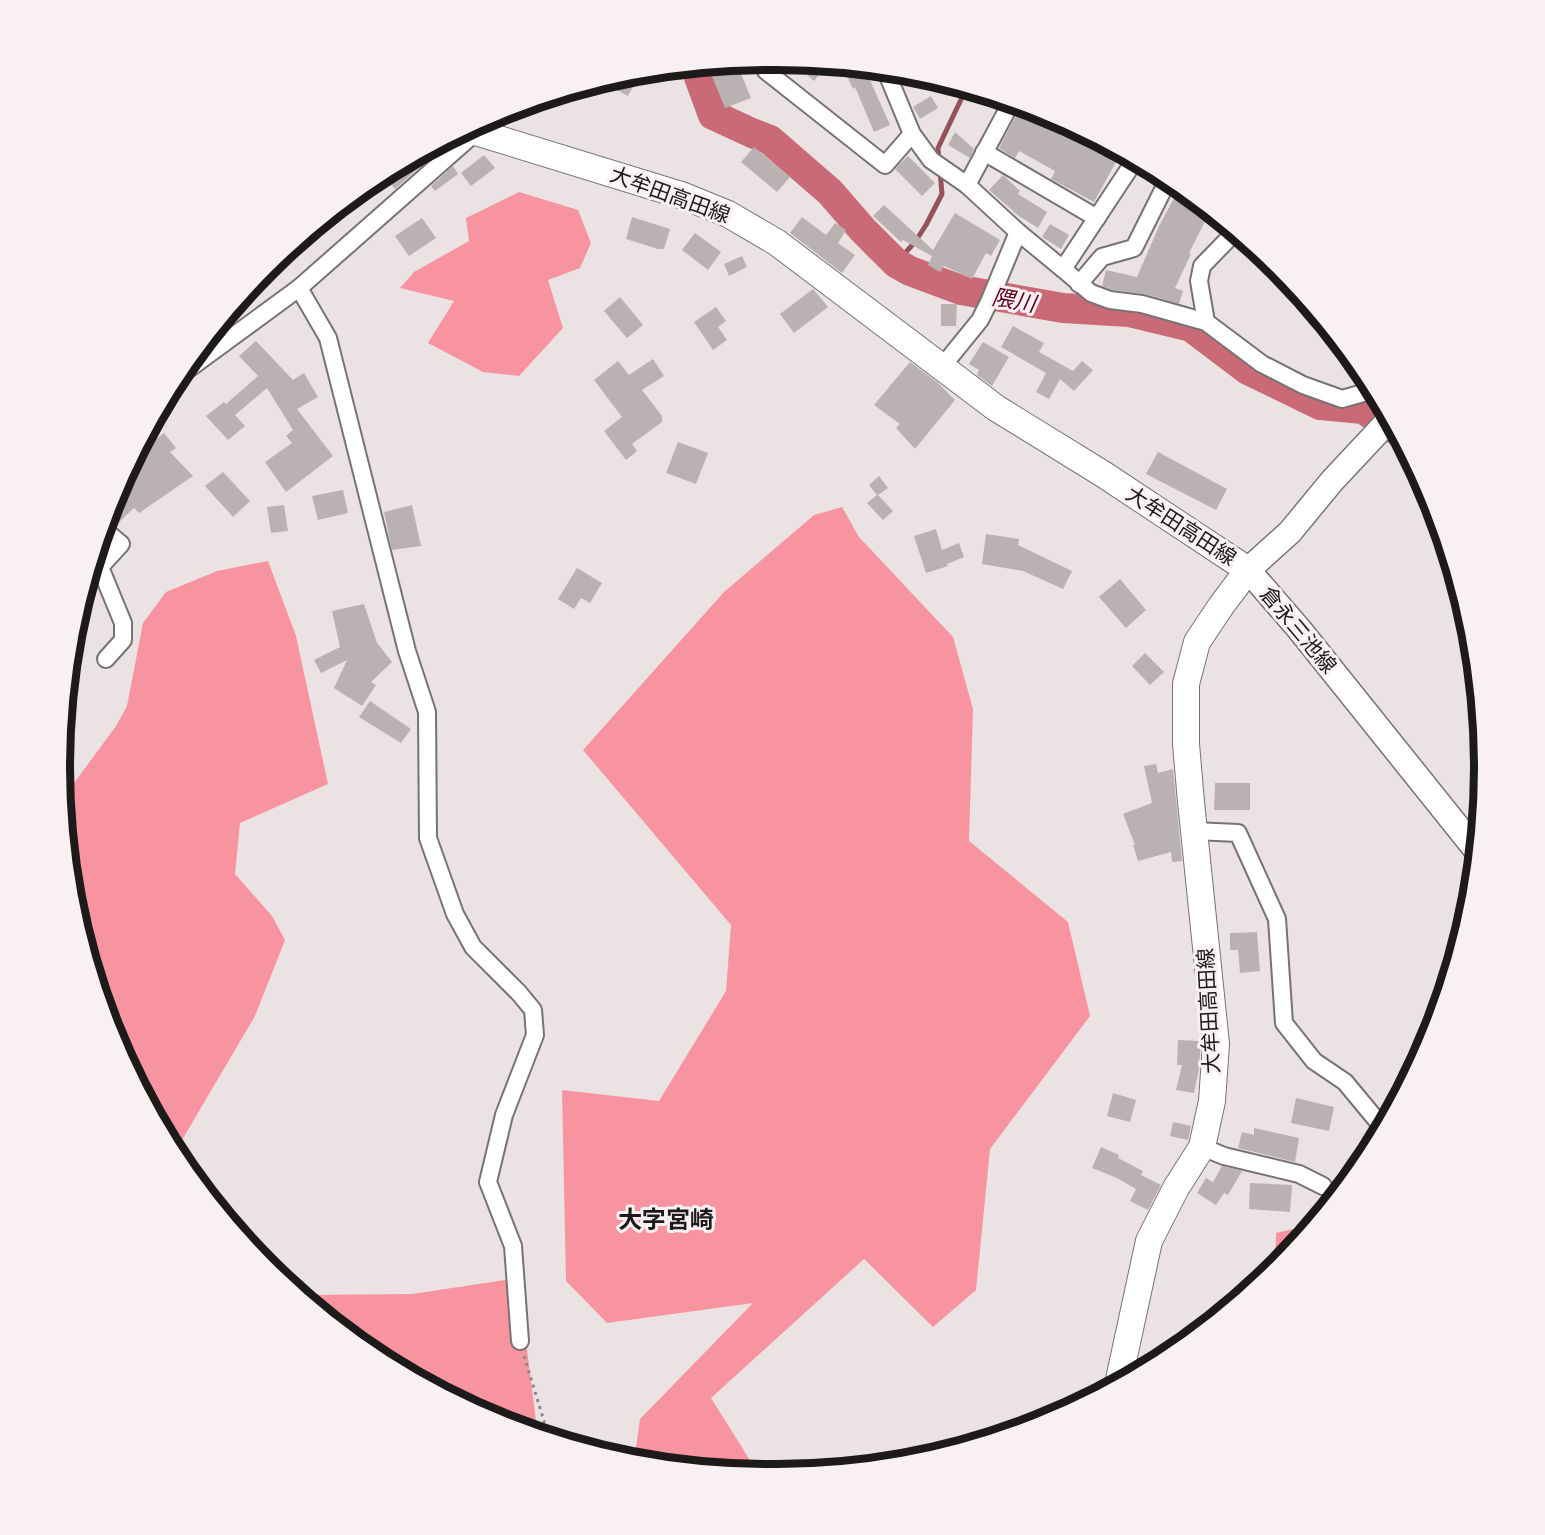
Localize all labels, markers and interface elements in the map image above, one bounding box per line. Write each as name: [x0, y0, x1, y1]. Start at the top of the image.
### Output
street label: 大牟田高田線: [607, 161, 734, 228]
water label: 隈川: [990, 283, 1040, 318]
street label: 大牟田高田線: [1122, 481, 1241, 570]
street label: 倉永三池線: [1255, 581, 1342, 678]
street label: 大牟田高田線: [1193, 947, 1224, 1075]
district label: 大字宮崎: [618, 1205, 714, 1234]

